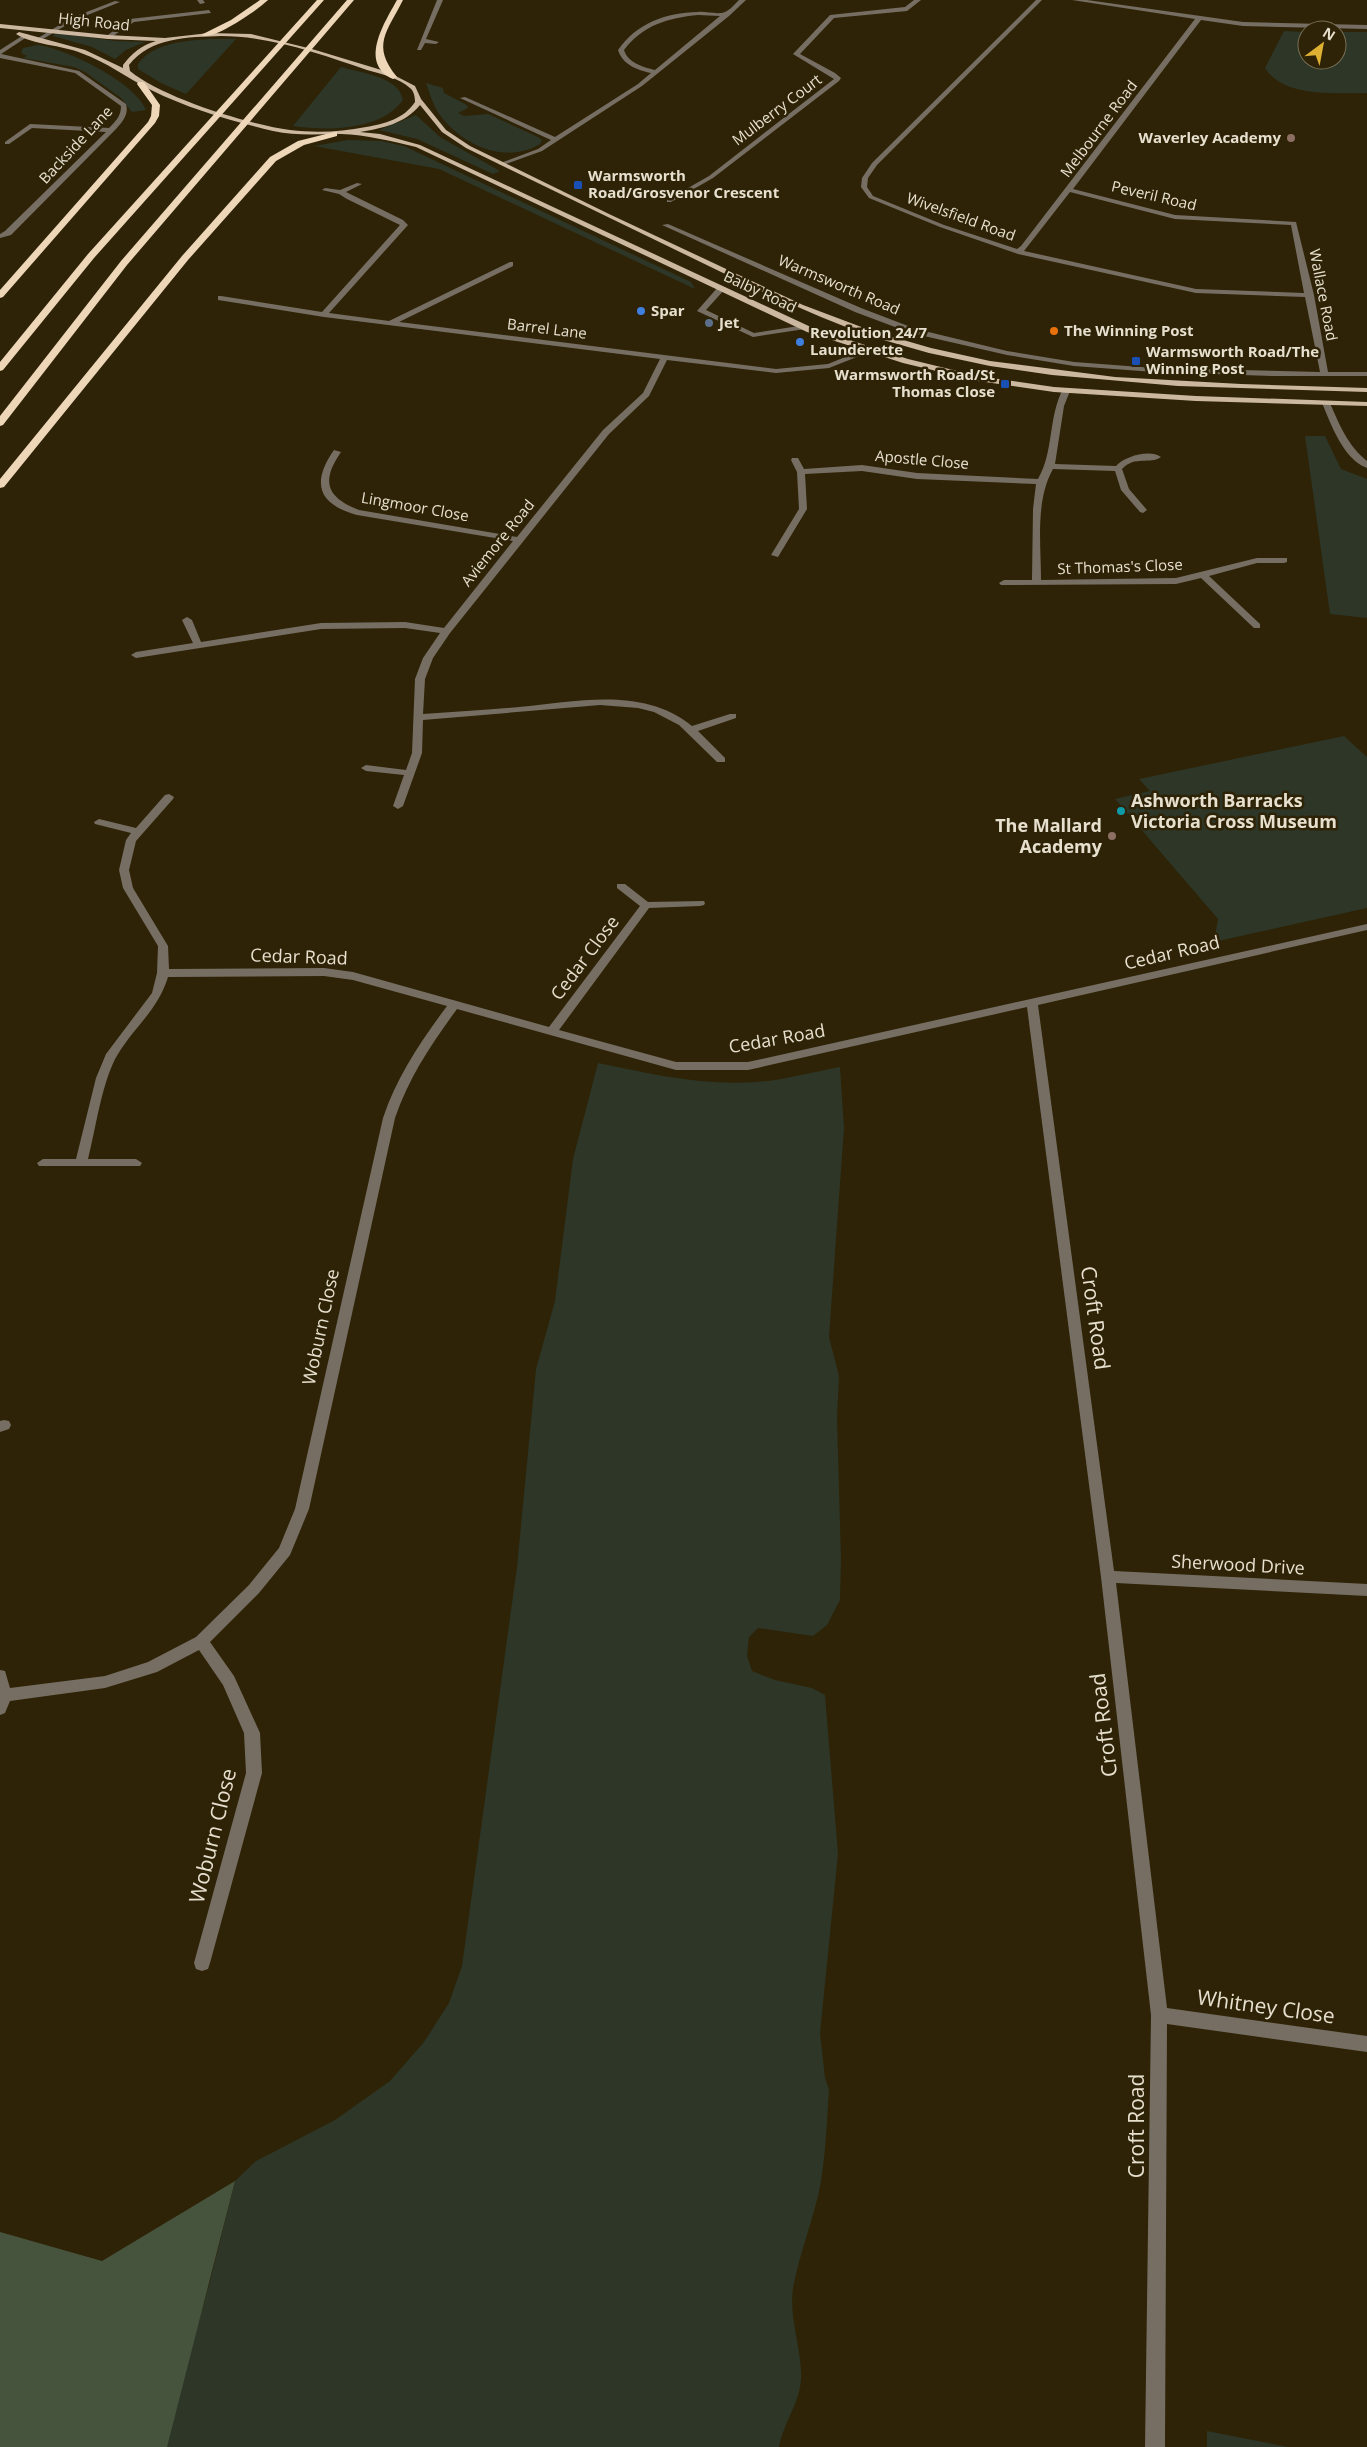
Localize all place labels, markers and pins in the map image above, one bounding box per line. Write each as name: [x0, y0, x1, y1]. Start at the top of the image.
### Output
place label: Waverley Academy: [1139, 127, 1281, 147]
marker: Waverley Academy: [1285, 132, 1297, 144]
place label: Warmsworth Road/Grosvenor Crescent: [588, 165, 780, 202]
marker: Warmsworth Road/Grosvenor Crescent: [572, 179, 584, 191]
place label: Spar: [651, 300, 685, 320]
marker: Spar: [635, 305, 647, 317]
place label: Jet: [717, 312, 740, 332]
marker: Jet: [703, 317, 715, 329]
place label: The Winning Post: [1064, 320, 1194, 340]
place label: Revolution 24/7 Launderette: [810, 322, 928, 359]
marker: The Winning Post: [1048, 325, 1060, 337]
marker: Revolution 24/7 Launderette: [794, 336, 806, 348]
place label: Warmsworth Road/The Winning Post: [1146, 341, 1319, 378]
marker: Warmsworth Road/The Winning Post: [1130, 355, 1142, 367]
place label: Warmsworth Road/St Thomas Close: [835, 364, 995, 401]
marker: Warmsworth Road/St Thomas Close: [999, 378, 1011, 390]
place label: Ashworth Barracks Victoria Cross Museum: [1131, 788, 1337, 833]
marker: Ashworth Barracks Victoria Cross Museum: [1115, 805, 1127, 817]
place label: The Mallard Academy: [995, 813, 1103, 858]
marker: The Mallard Academy: [1106, 830, 1118, 842]

